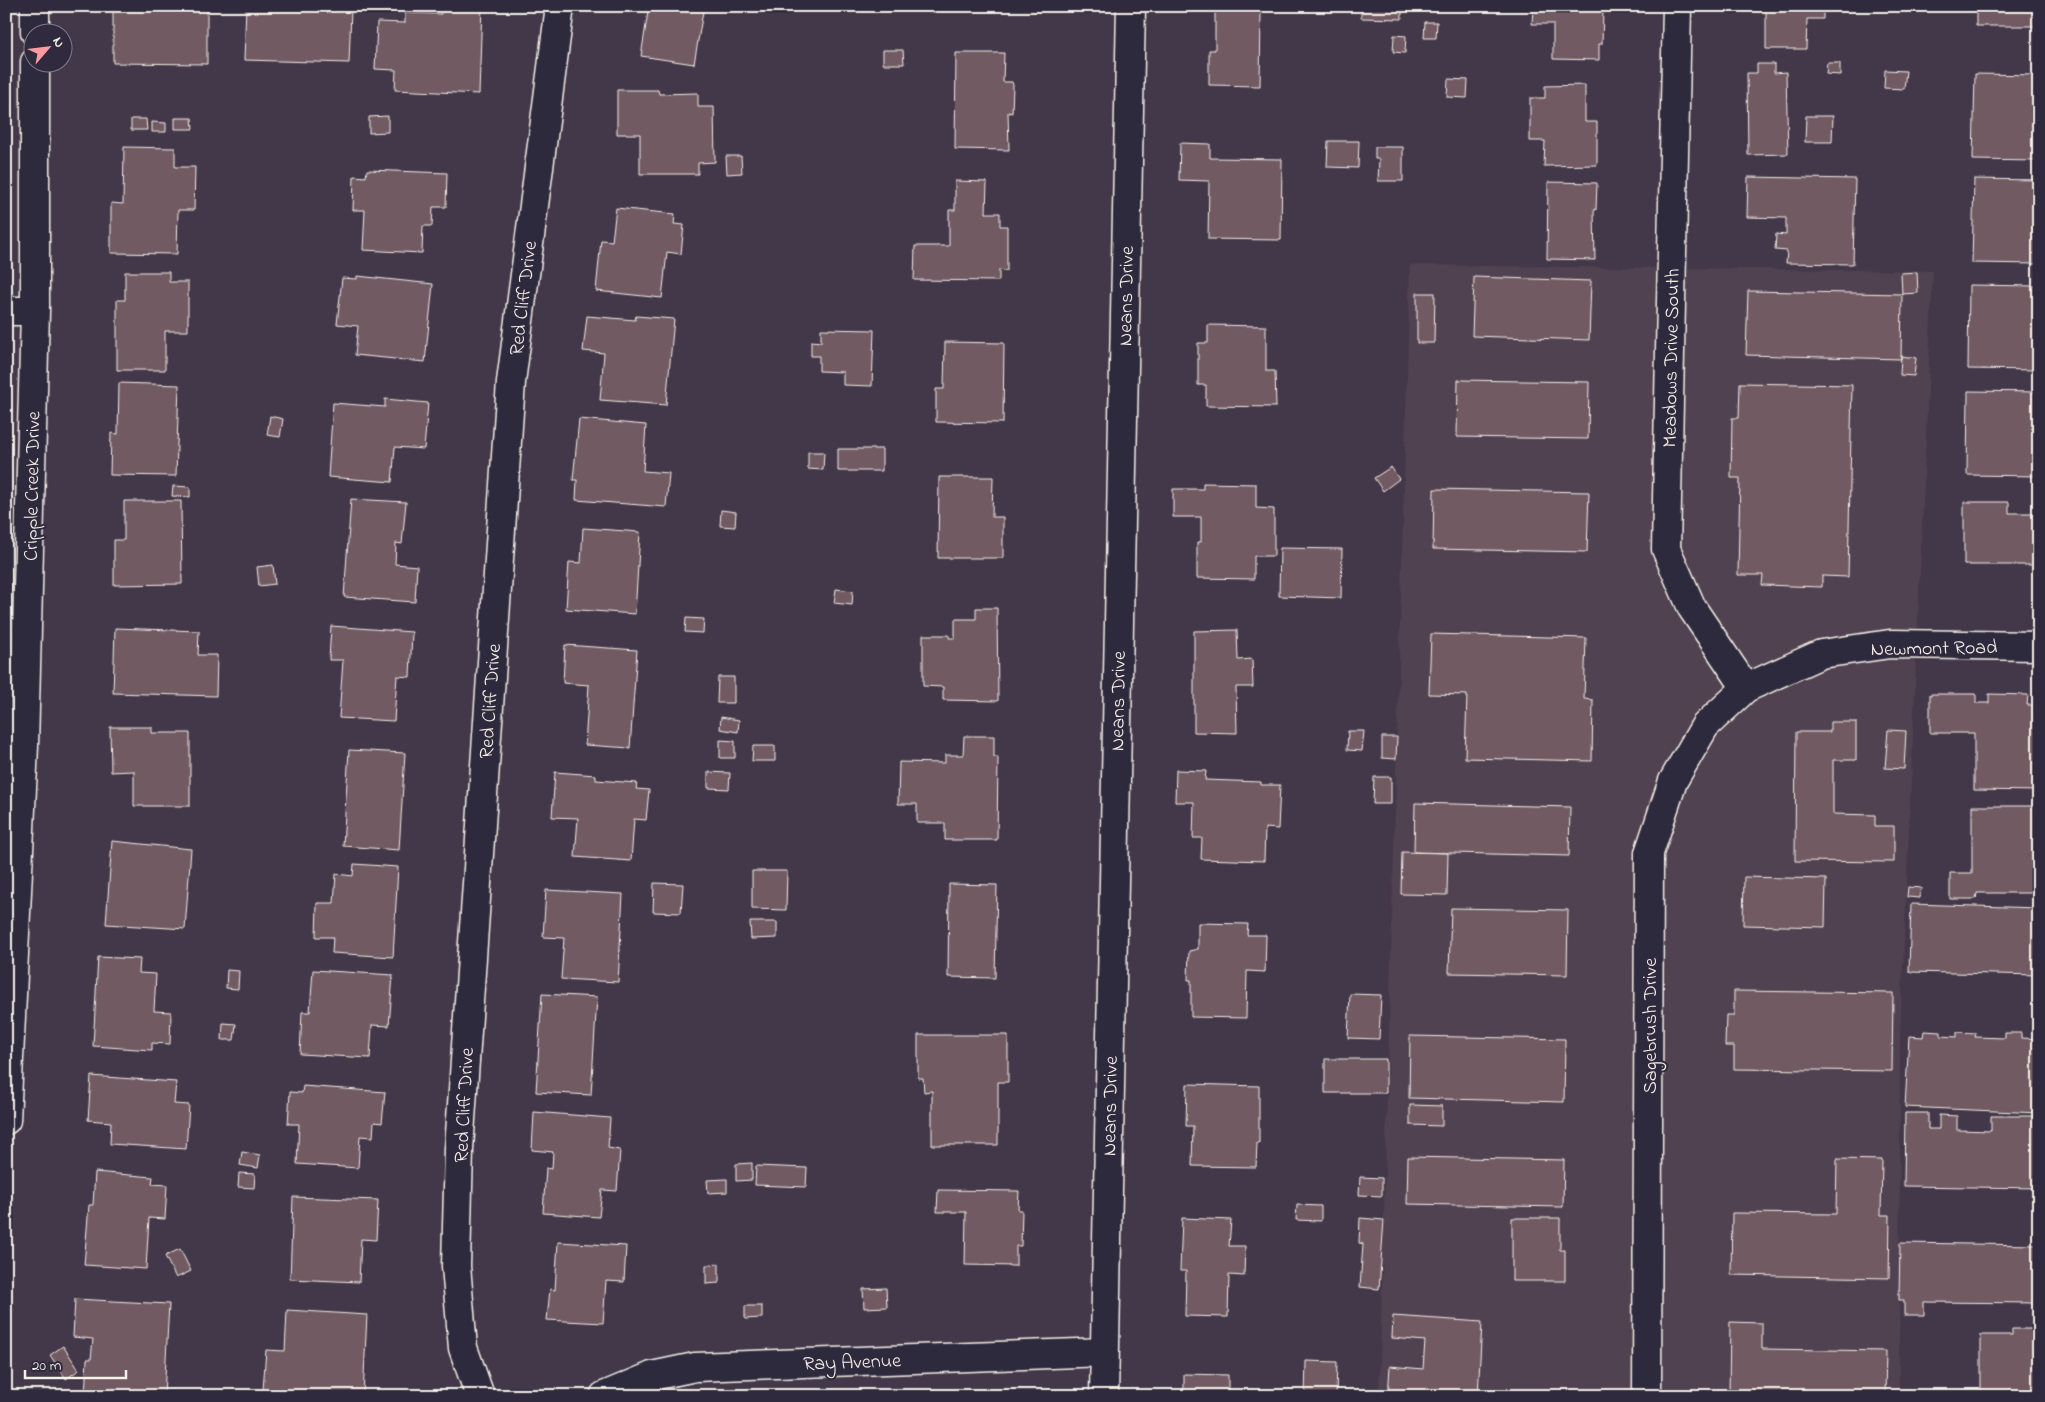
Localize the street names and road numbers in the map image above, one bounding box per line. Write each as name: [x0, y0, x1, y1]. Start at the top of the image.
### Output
street label: Red Cliff Drive: [503, 239, 546, 357]
street label: Neans Drive: [1112, 246, 1143, 346]
street label: Meadows Drive South: [1656, 268, 1689, 448]
street label: Cripple Creek Drive: [18, 411, 49, 561]
street label: Newmont Road: [1871, 634, 1998, 665]
street label: Red Cliff Drive: [473, 643, 510, 760]
street label: Neans Drive: [1104, 651, 1135, 751]
street label: Sagebrush Drive: [1637, 958, 1667, 1094]
street label: Red Cliff Drive: [448, 1047, 483, 1163]
street label: Neans Drive: [1096, 1056, 1127, 1156]
street label: Ray Avenue: [803, 1347, 901, 1380]

